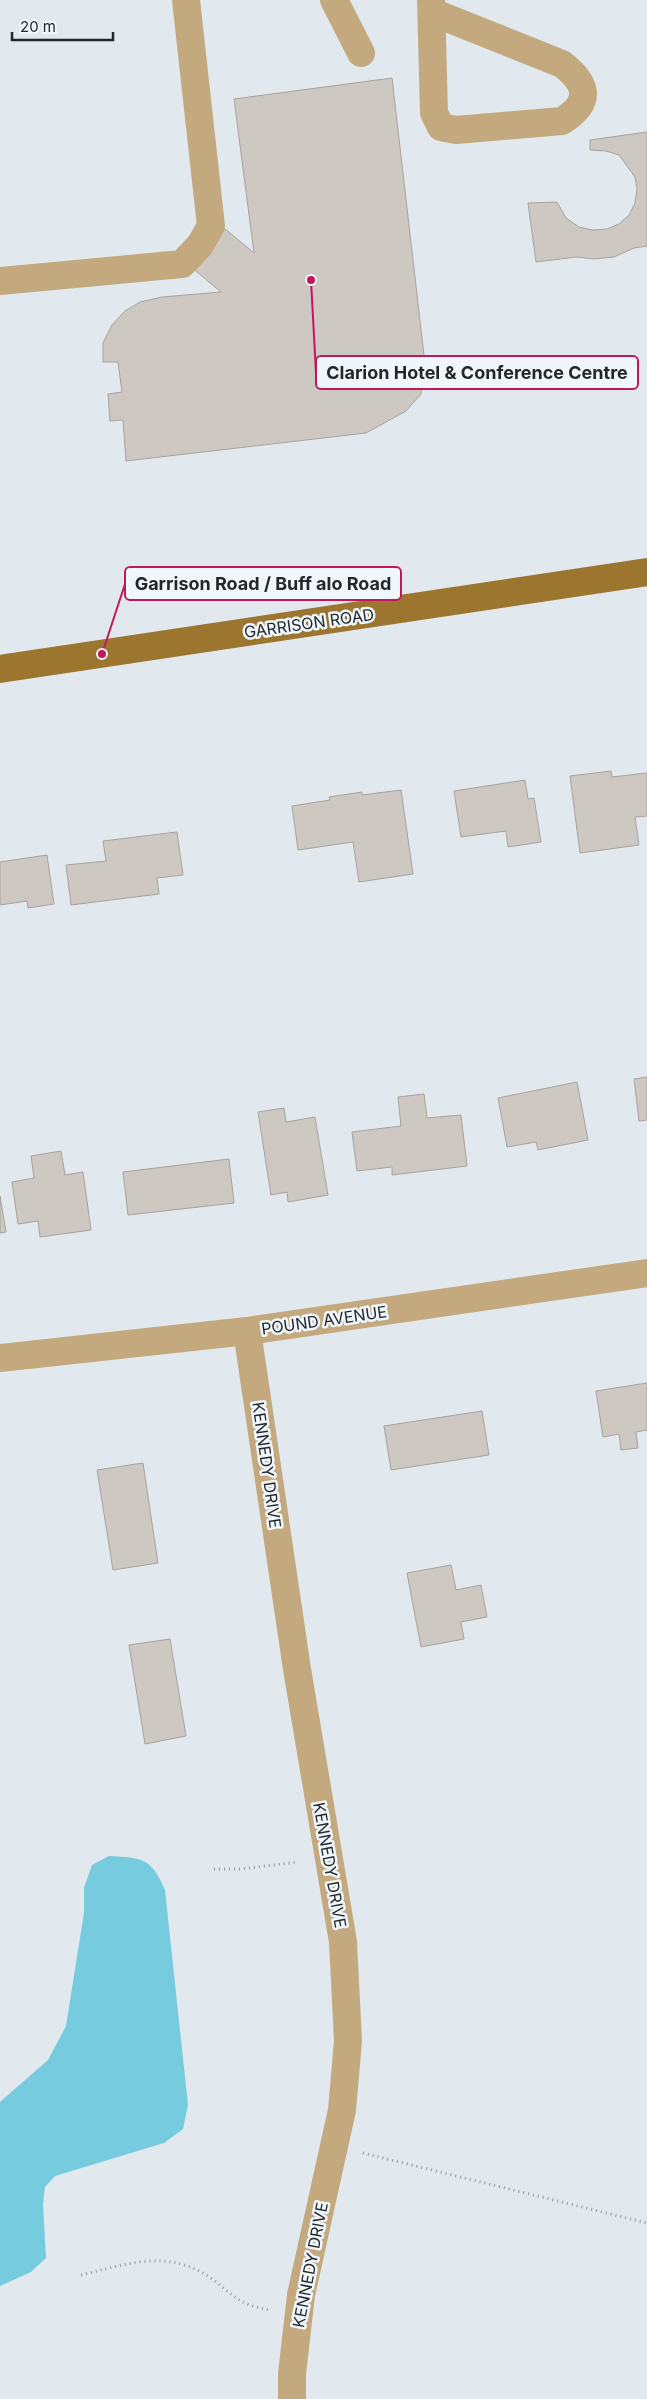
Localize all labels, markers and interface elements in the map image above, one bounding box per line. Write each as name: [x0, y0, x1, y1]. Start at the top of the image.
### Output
scale bar: [12, 10, 114, 42]
text: 20 m: [20, 17, 56, 36]
callout: Clarion Hotel & Conference Centre: [316, 356, 638, 389]
text: Clarion Hotel & Conference Centre: [326, 362, 628, 383]
callout: Garrison Road / Buff alo Road: [125, 567, 401, 600]
text: Garrison Road / Buff alo Road: [135, 573, 391, 594]
street label: GARRISON ROAD: [243, 604, 375, 642]
street label: POUND AVENUE: [260, 1301, 388, 1339]
street label: KENNEDY DRIVE: [248, 1401, 286, 1529]
street label: KENNEDY DRIVE: [309, 1801, 351, 1929]
street label: KENNEDY DRIVE: [288, 2201, 332, 2329]

